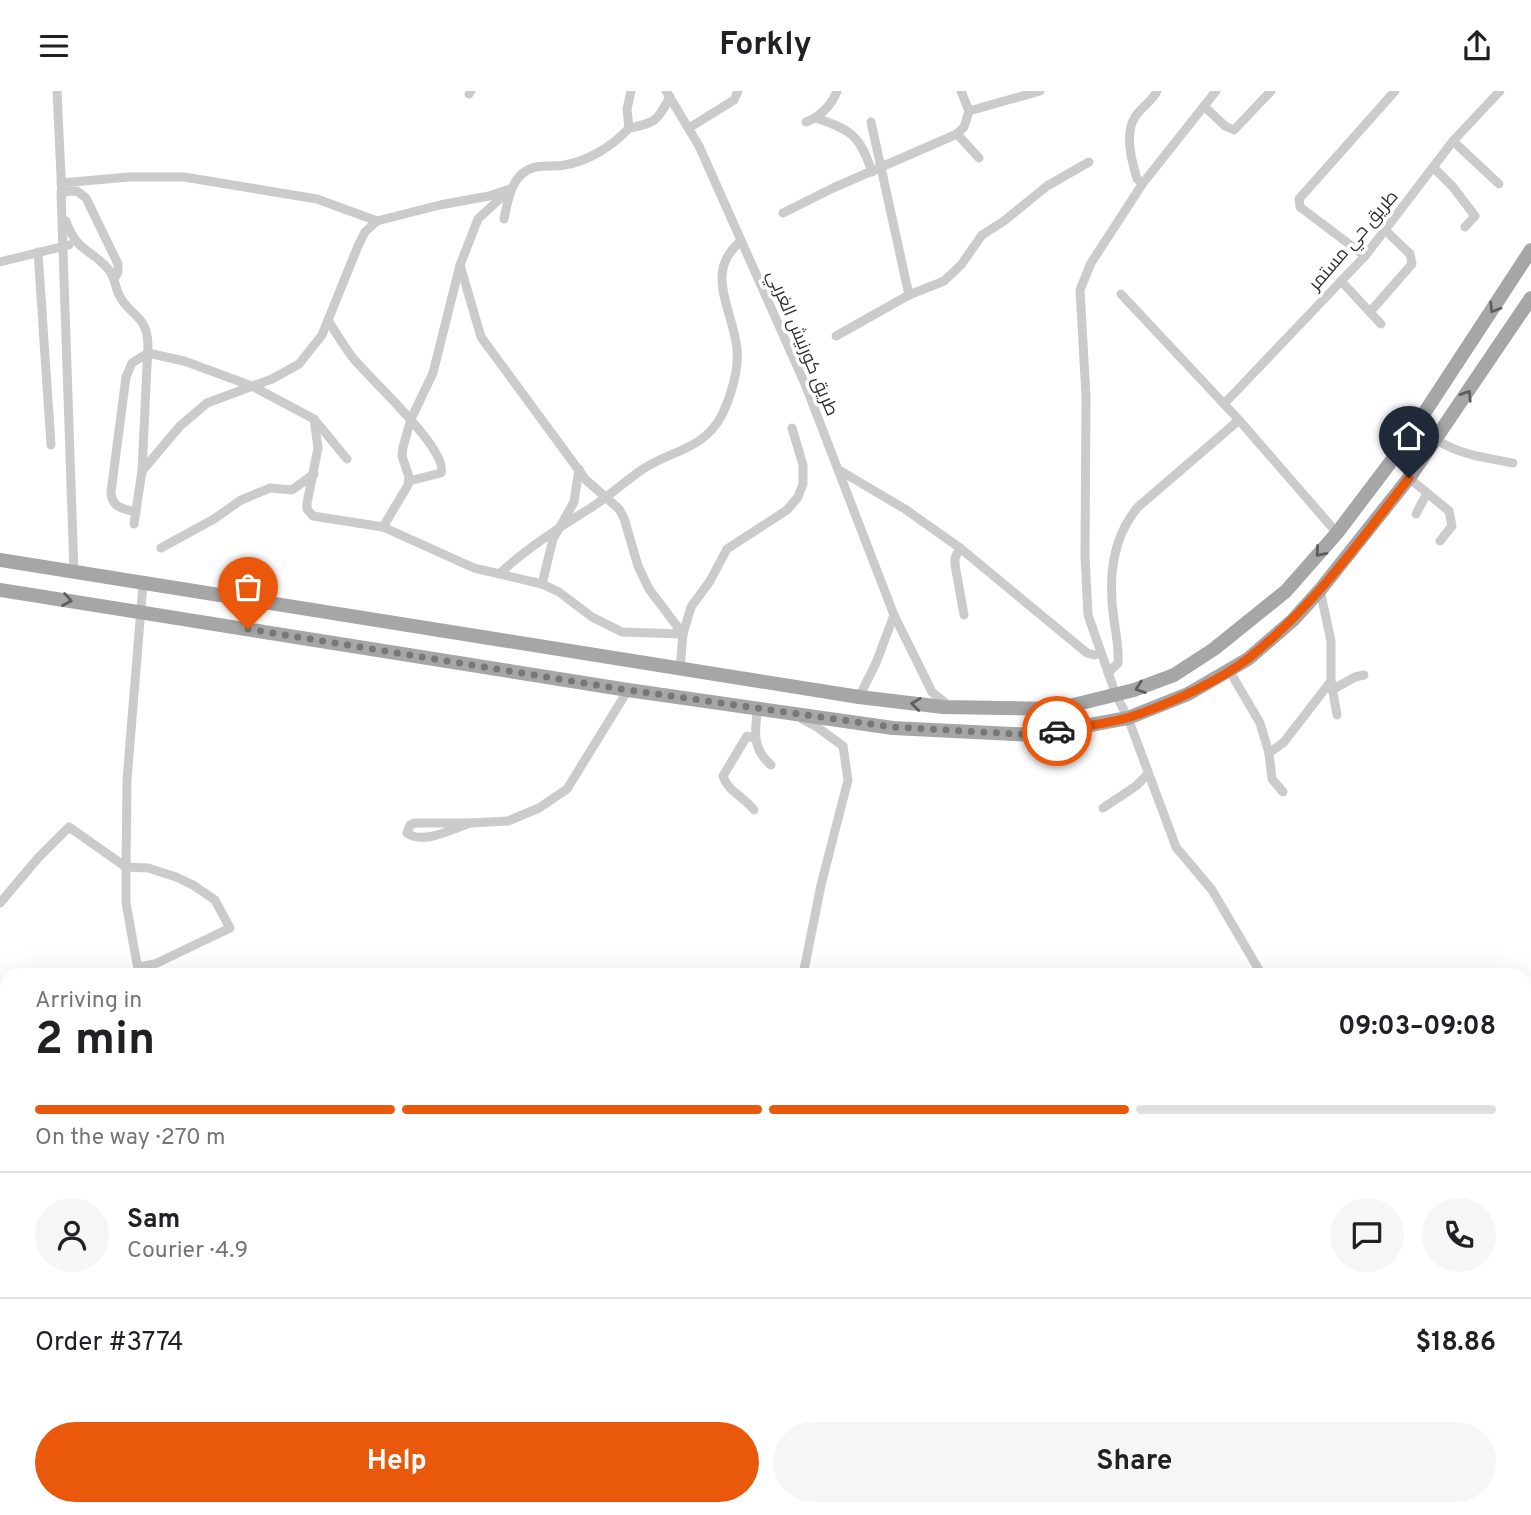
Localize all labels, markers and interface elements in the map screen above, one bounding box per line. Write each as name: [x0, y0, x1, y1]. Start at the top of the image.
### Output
text: Forkly: [719, 26, 812, 66]
icon: menu: [35, 27, 73, 65]
icon: share: [1458, 27, 1496, 65]
street label: طريق حي مستمر: [1304, 186, 1405, 297]
street label: طريق كورنيش الغربي: [760, 267, 843, 420]
one-way arrow: [1490, 300, 1503, 313]
one-way arrow: [1459, 389, 1472, 402]
pin: [1379, 406, 1439, 478]
icon: home: [1390, 417, 1428, 455]
one-way arrow: [1315, 544, 1328, 557]
pin: [218, 557, 278, 629]
icon: bag: [229, 568, 267, 606]
one-way arrow: [62, 592, 73, 607]
one-way arrow: [1135, 680, 1147, 694]
courier: [1022, 696, 1092, 766]
one-way arrow: [910, 697, 921, 712]
icon: car: [1038, 712, 1076, 750]
text: Arriving in: [35, 987, 142, 1016]
text: 09:03–09:08: [1338, 1011, 1496, 1044]
text: 2 min: [35, 1012, 155, 1071]
text: On the way · 270 m: [35, 1124, 226, 1153]
button: person: [35, 1198, 109, 1272]
button: chat: [1330, 1198, 1404, 1272]
button: phone: [1422, 1198, 1496, 1272]
text: Sam: [127, 1204, 180, 1237]
text: Courier · 4.9: [127, 1237, 248, 1266]
text: Order #3774: [35, 1327, 183, 1360]
text: $18.86: [1416, 1327, 1496, 1360]
button: Help: [35, 1422, 759, 1502]
button: Share: [773, 1422, 1496, 1502]

